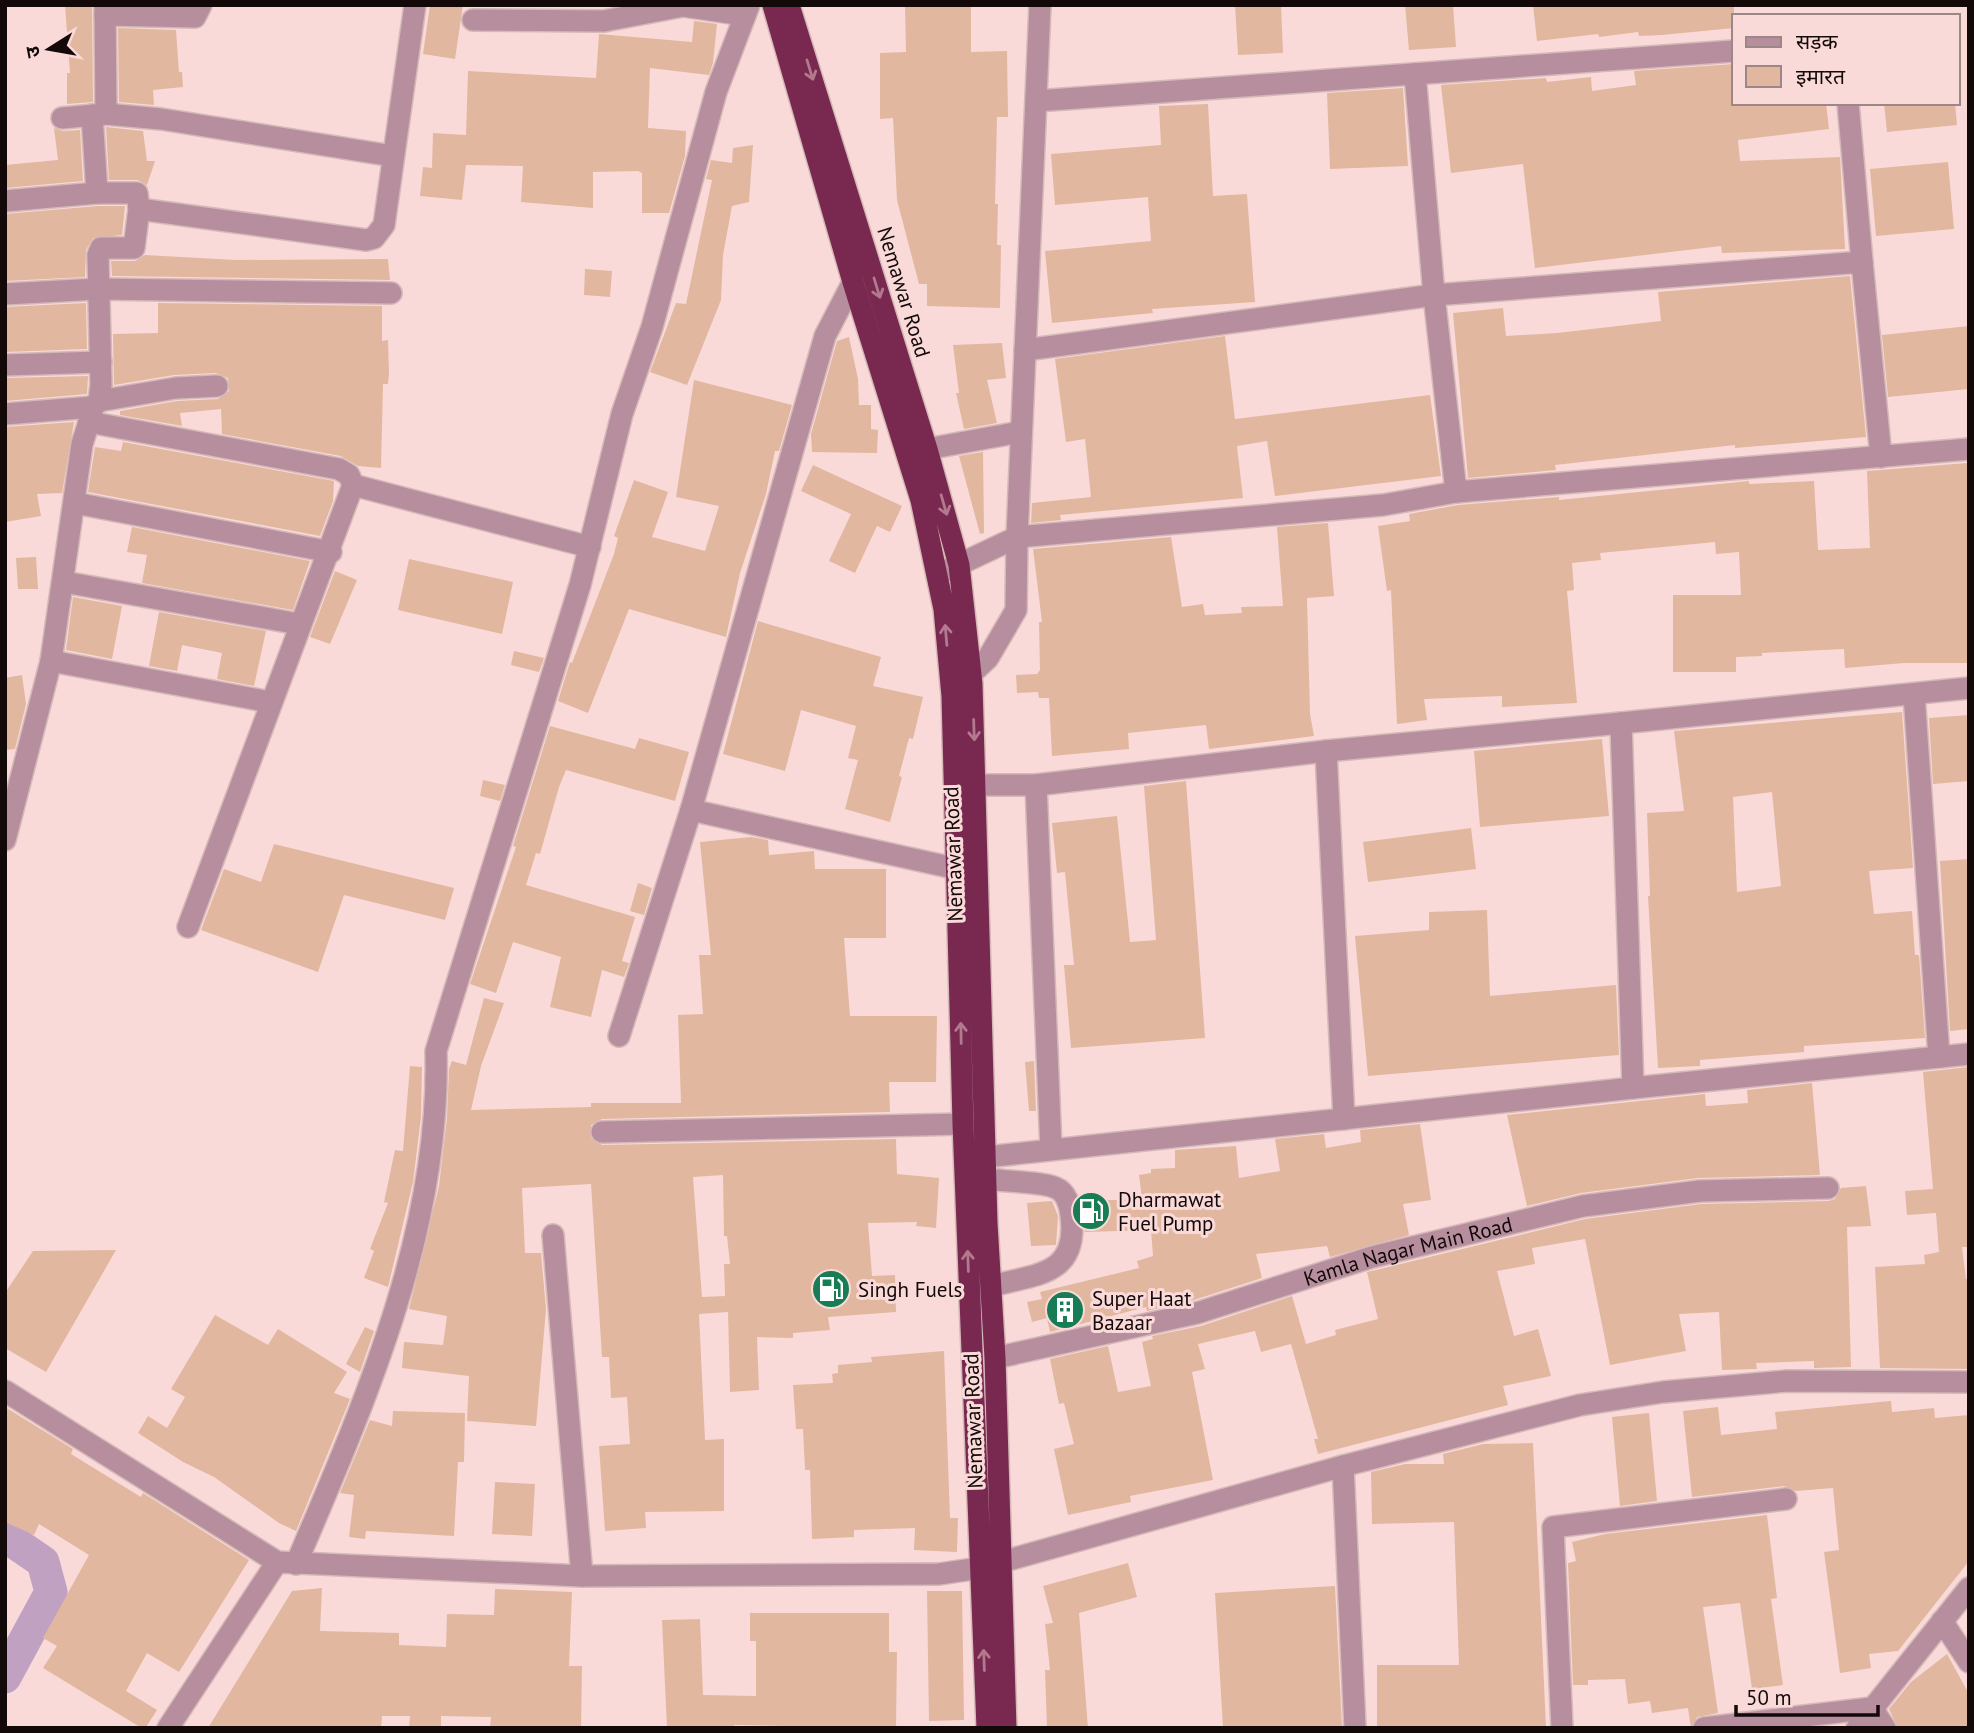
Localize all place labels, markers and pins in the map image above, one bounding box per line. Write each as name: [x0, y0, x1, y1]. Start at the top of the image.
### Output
place label: Dharmawat Fuel Pump: [1118, 1186, 1221, 1237]
fuel station icon: Dharmawat Fuel Pump: [1070, 1190, 1112, 1232]
fuel station icon: Singh Fuels: [810, 1268, 852, 1310]
place label: Singh Fuels: [858, 1276, 962, 1303]
place label: Super Haat Bazaar: [1092, 1285, 1191, 1336]
building icon: Super Haat Bazaar: [1044, 1289, 1086, 1331]

